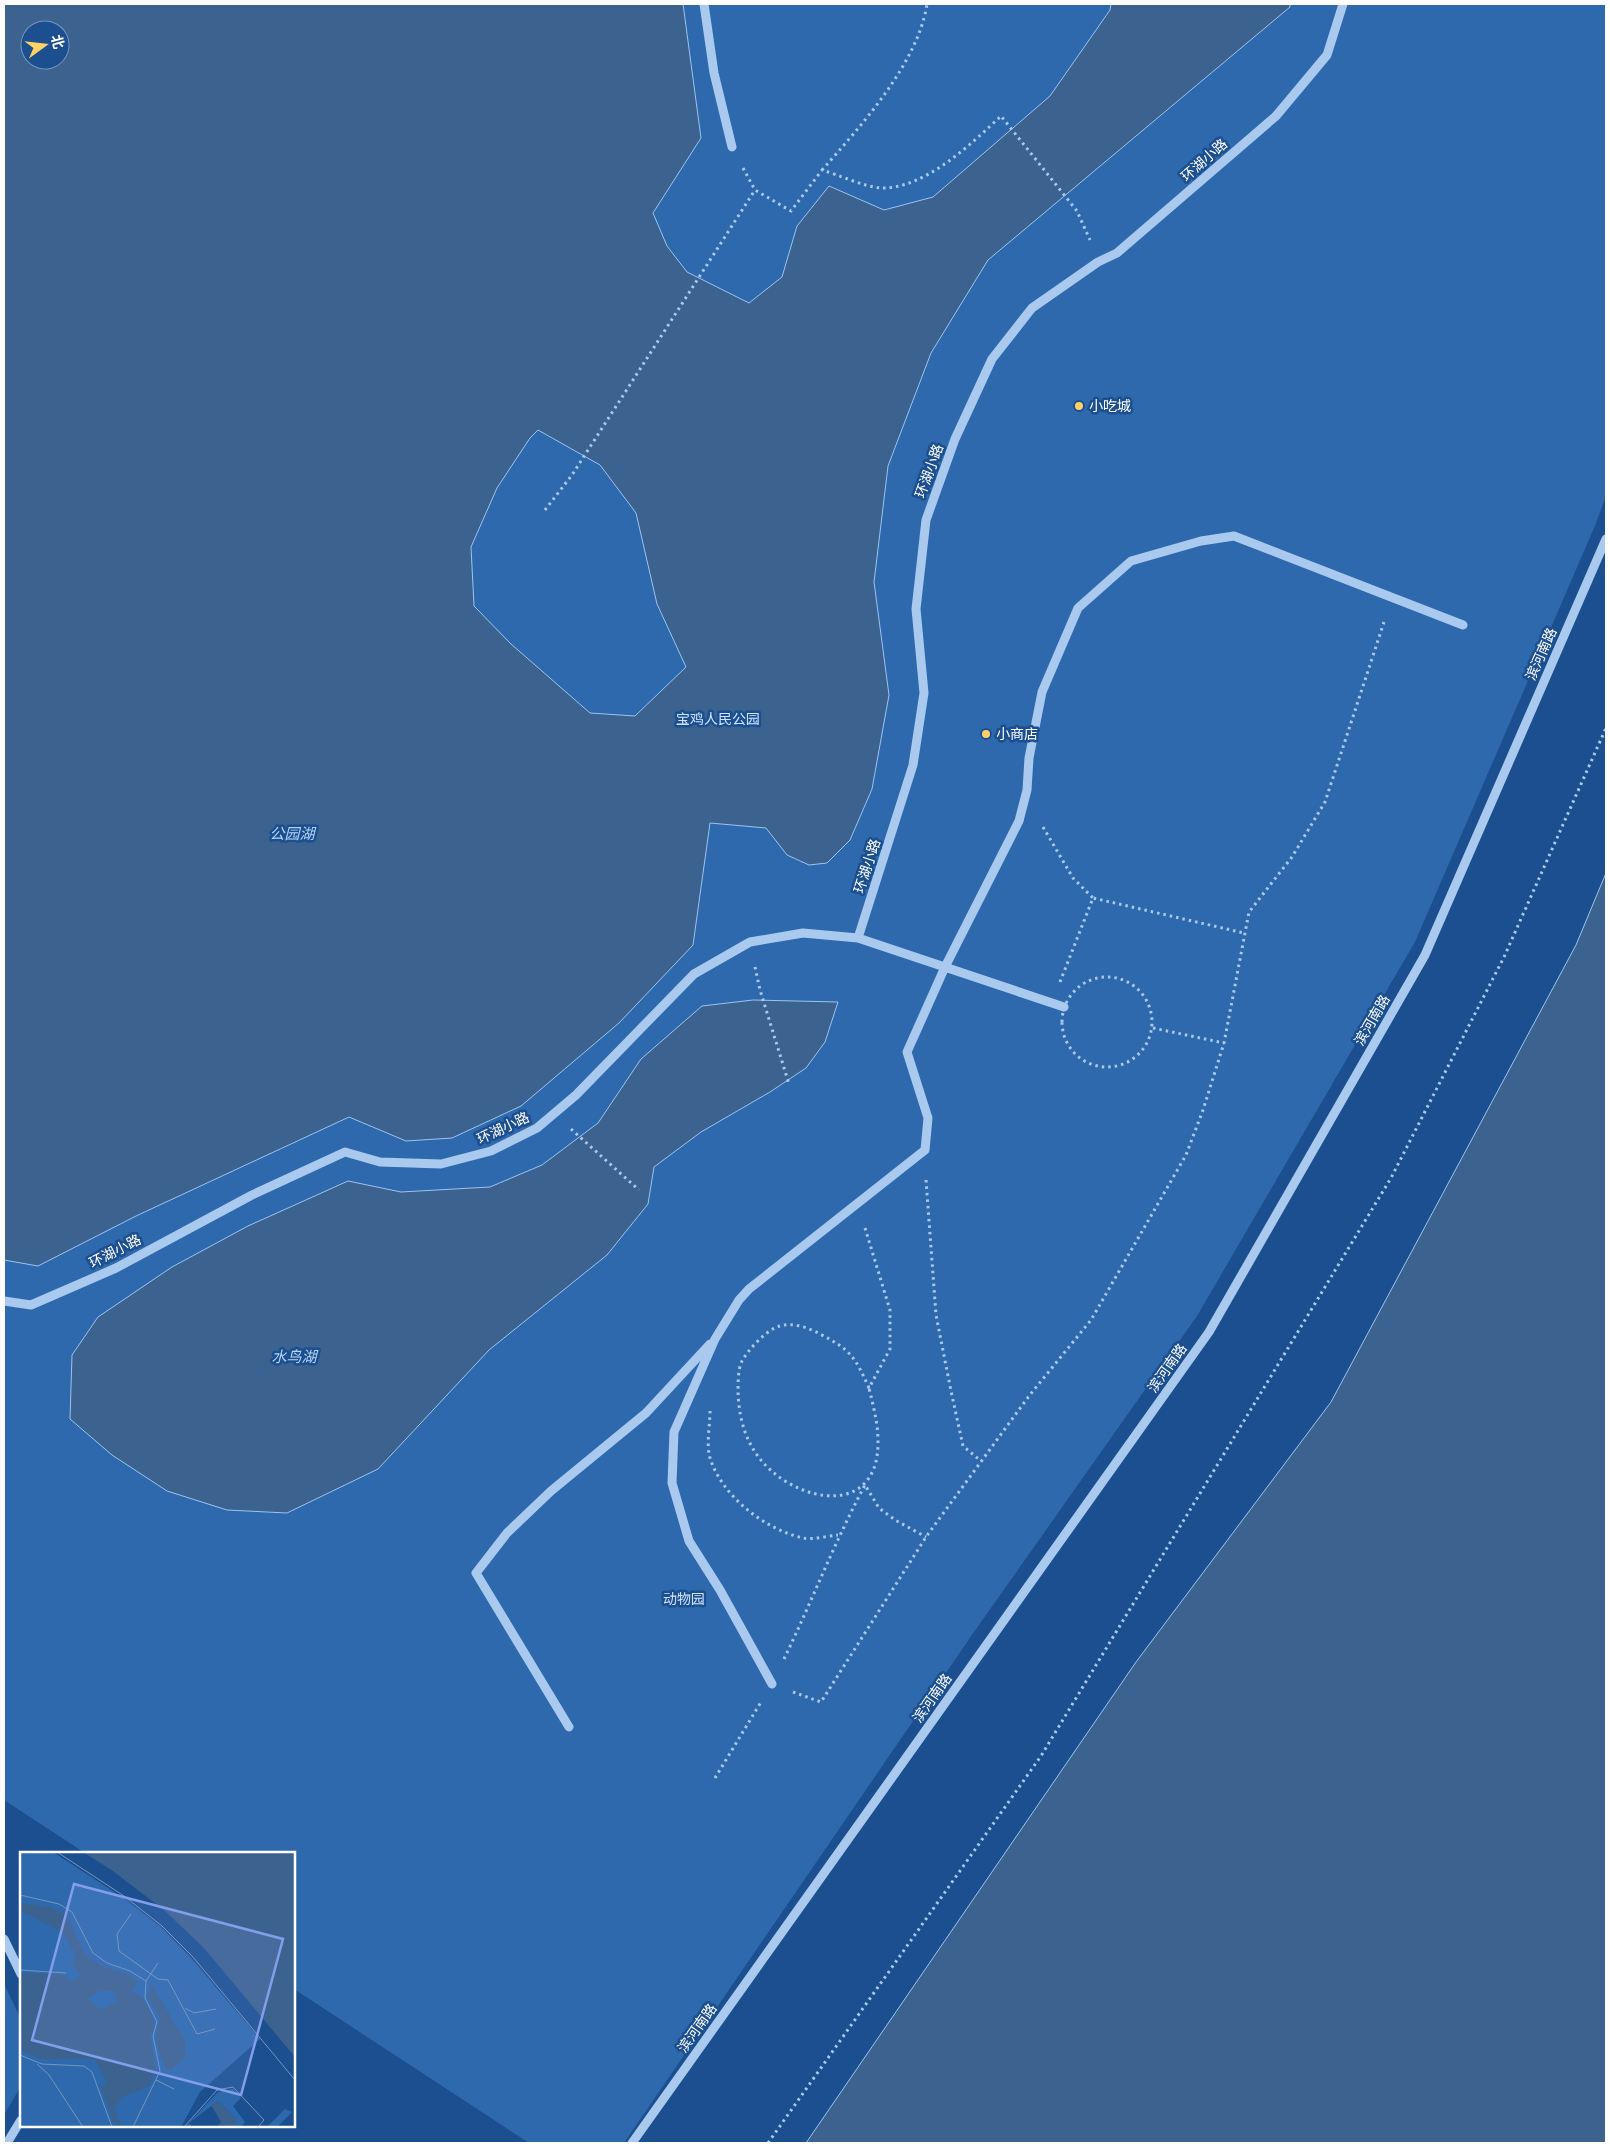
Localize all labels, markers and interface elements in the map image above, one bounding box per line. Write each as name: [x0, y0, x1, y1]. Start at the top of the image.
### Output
north arrow: [20, 20, 70, 70]
text: 北: [46, 33, 66, 51]
street label: 环湖小路: [1178, 136, 1232, 186]
place label: 小吃城: [1089, 399, 1131, 416]
marker: 小吃城: [1073, 400, 1085, 412]
street label: 环湖小路: [913, 442, 948, 501]
street label: 滨河南路: [1523, 626, 1562, 684]
park label: 宝鸡人民公园: [676, 712, 760, 729]
place label: 小商店: [996, 727, 1038, 744]
marker: 小商店: [980, 728, 992, 740]
water label: 公园湖: [269, 826, 316, 845]
street label: 环湖小路: [852, 837, 885, 896]
street label: 滨河南路: [1352, 992, 1395, 1049]
street label: 环湖小路: [475, 1110, 533, 1149]
street label: 环湖小路: [87, 1232, 144, 1273]
street label: 滨河南路: [1145, 1341, 1191, 1397]
water label: 水鸟湖: [271, 1349, 318, 1368]
park label: 动物园: [663, 1591, 705, 1609]
street label: 滨河南路: [910, 1671, 956, 1727]
inset map: [20, 1852, 295, 2127]
street label: 滨河南路: [675, 2001, 721, 2057]

